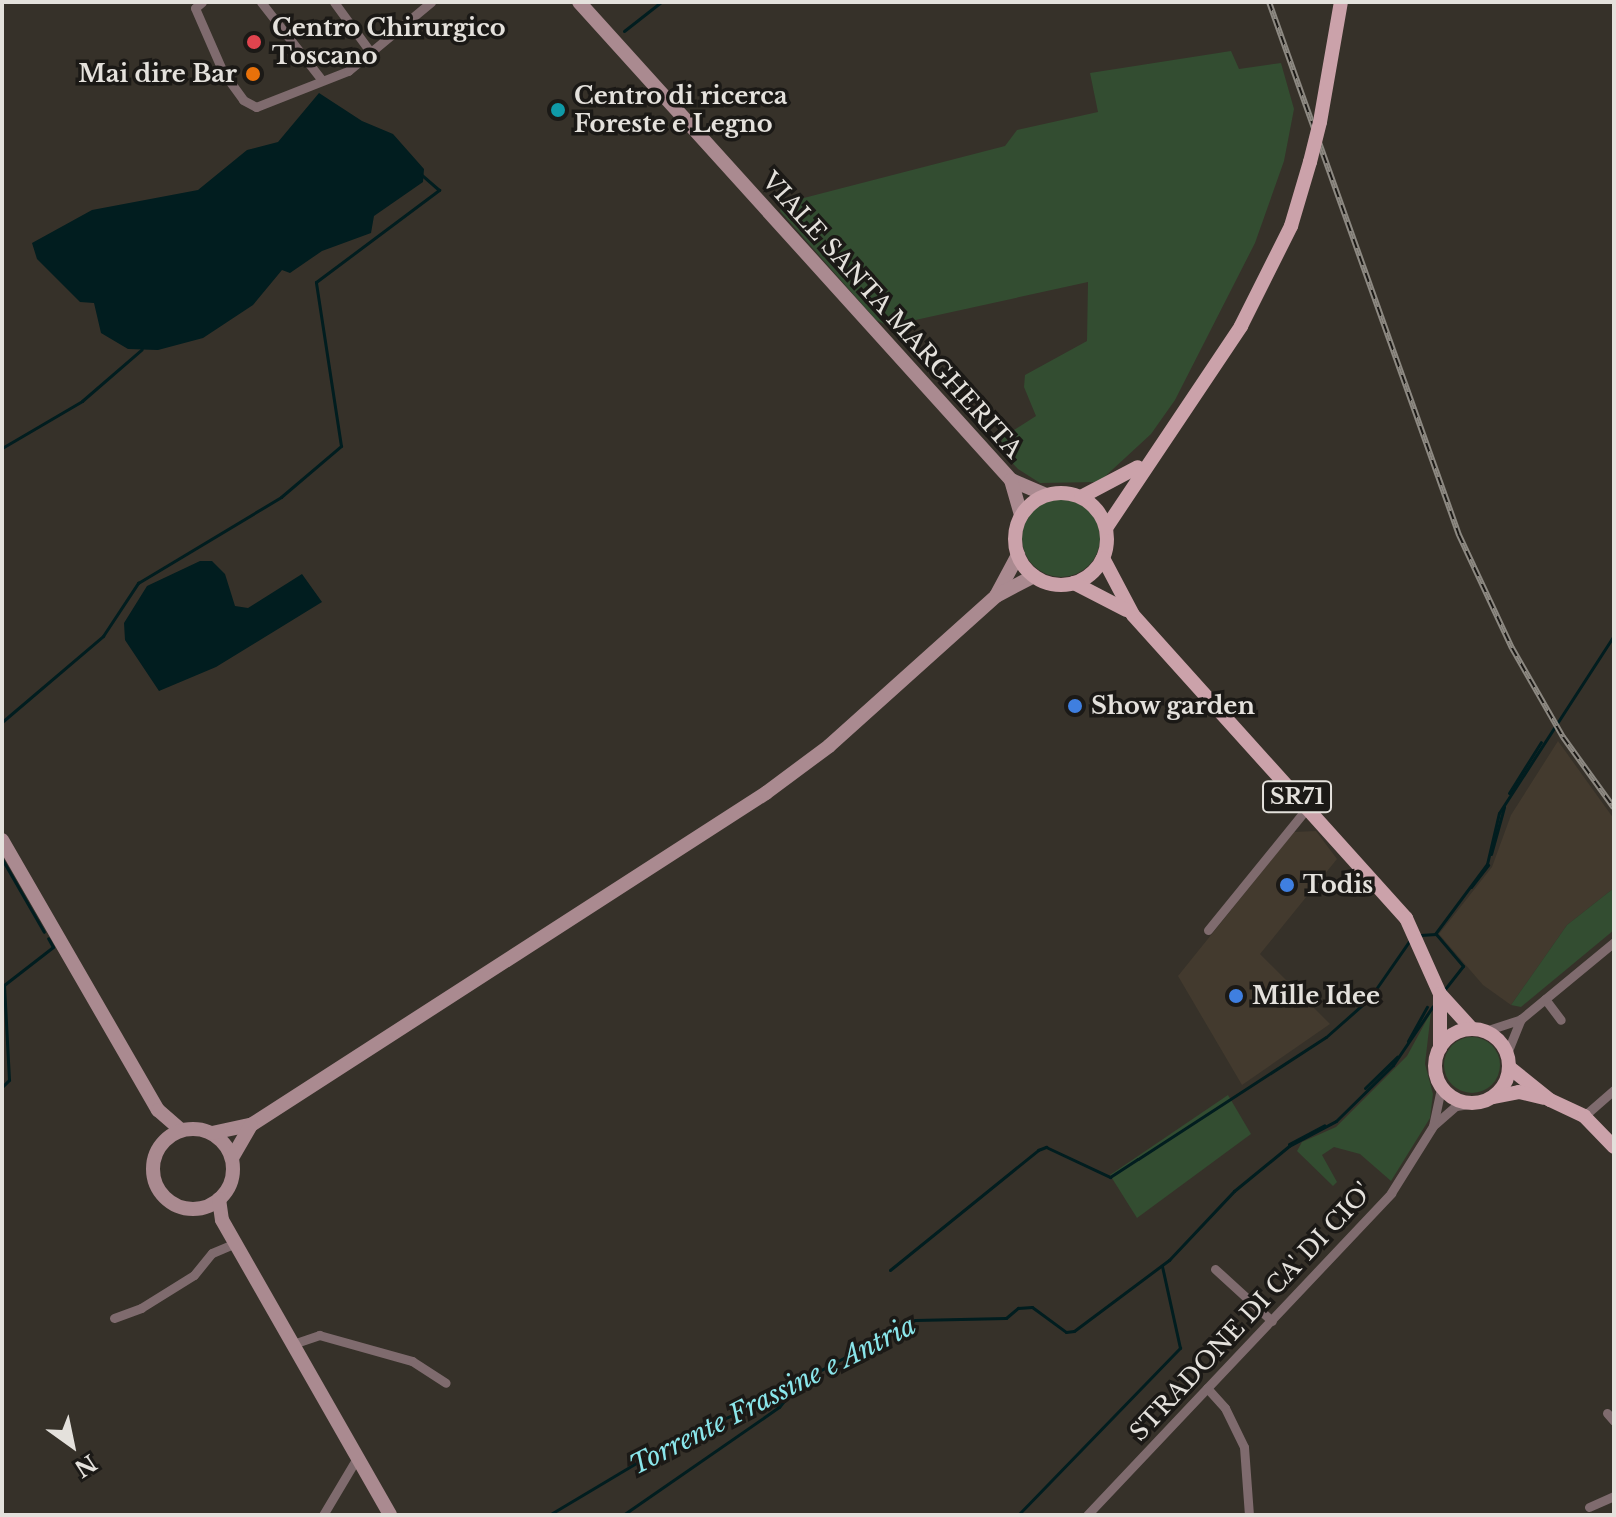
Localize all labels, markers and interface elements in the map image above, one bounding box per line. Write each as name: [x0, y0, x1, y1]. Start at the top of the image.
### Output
place label: Centro Chirurgico Toscano: [272, 14, 506, 70]
marker: Centro Chirurgico Toscano: [243, 31, 265, 53]
place label: Mai dire Bar: [78, 60, 237, 88]
marker: Mai dire Bar: [244, 65, 262, 83]
place label: Centro di ricerca Foreste e Legno: [574, 82, 787, 138]
marker: Centro di ricerca Foreste e Legno: [549, 101, 567, 119]
street label: VIALE SANTA MARGHERITA: [755, 166, 1029, 464]
place label: Show garden: [1091, 692, 1256, 720]
marker: Show garden: [1066, 697, 1084, 715]
road number: SR71: [1261, 779, 1333, 815]
place label: Todis: [1303, 871, 1373, 899]
marker: Todis: [1278, 876, 1296, 894]
place label: Mille Idee: [1252, 982, 1380, 1010]
marker: Mille Idee: [1227, 987, 1245, 1005]
street label: STRADONE DI CA' DI CIO': [1124, 1177, 1378, 1447]
water label: Torrente Frassine e Antria: [624, 1310, 922, 1482]
north arrow: [32, 1405, 112, 1485]
text: N: [69, 1449, 101, 1483]

